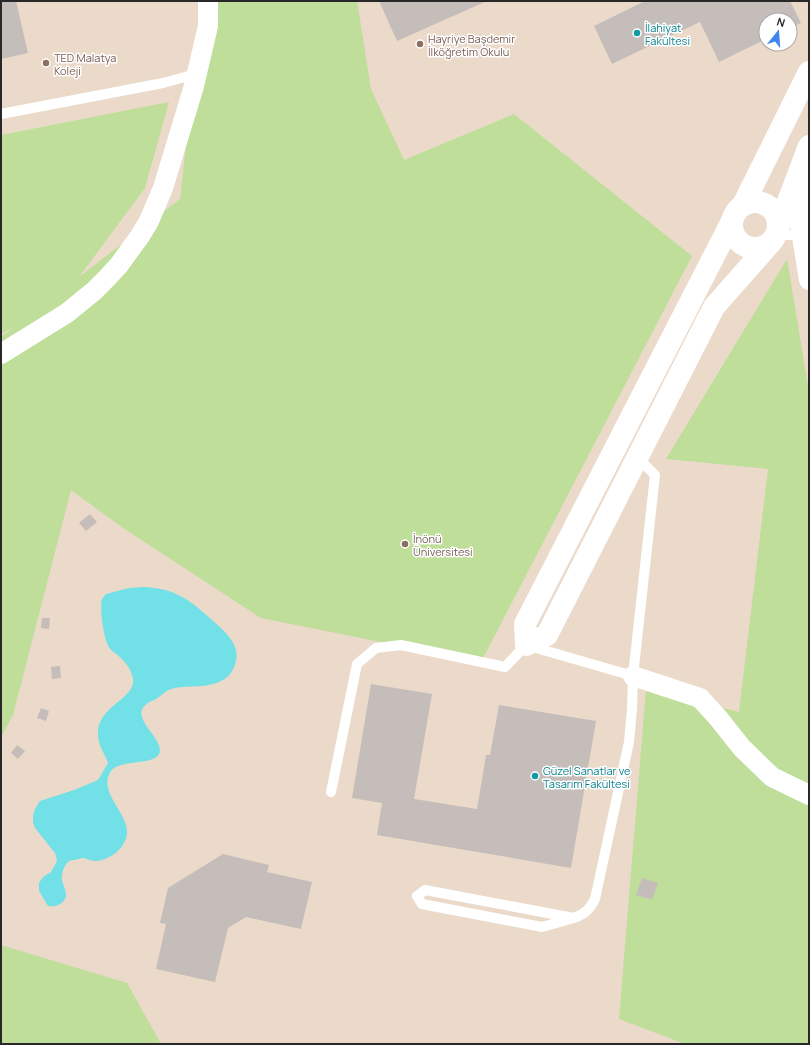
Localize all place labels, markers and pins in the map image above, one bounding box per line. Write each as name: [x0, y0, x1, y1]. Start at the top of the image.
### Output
place label: İlahiyat Fakültesi: [645, 20, 690, 48]
marker: İlahiyat Fakültesi: [632, 28, 642, 38]
place label: Hayriye Başdemir İlköğretim Okulu: [428, 31, 515, 59]
marker: Hayriye Başdemir İlköğretim Okulu: [415, 39, 425, 49]
place label: TED Malatya Koleji: [54, 50, 116, 78]
marker: TED Malatya Koleji: [41, 58, 51, 68]
place label: İnönü Üniversitesi: [413, 531, 473, 559]
marker: İnönü Üniversitesi: [400, 539, 410, 549]
place label: Güzel Sanatlar ve Tasarım Fakültesi: [543, 763, 631, 791]
marker: Güzel Sanatlar ve Tasarım Fakültesi: [530, 771, 540, 781]

